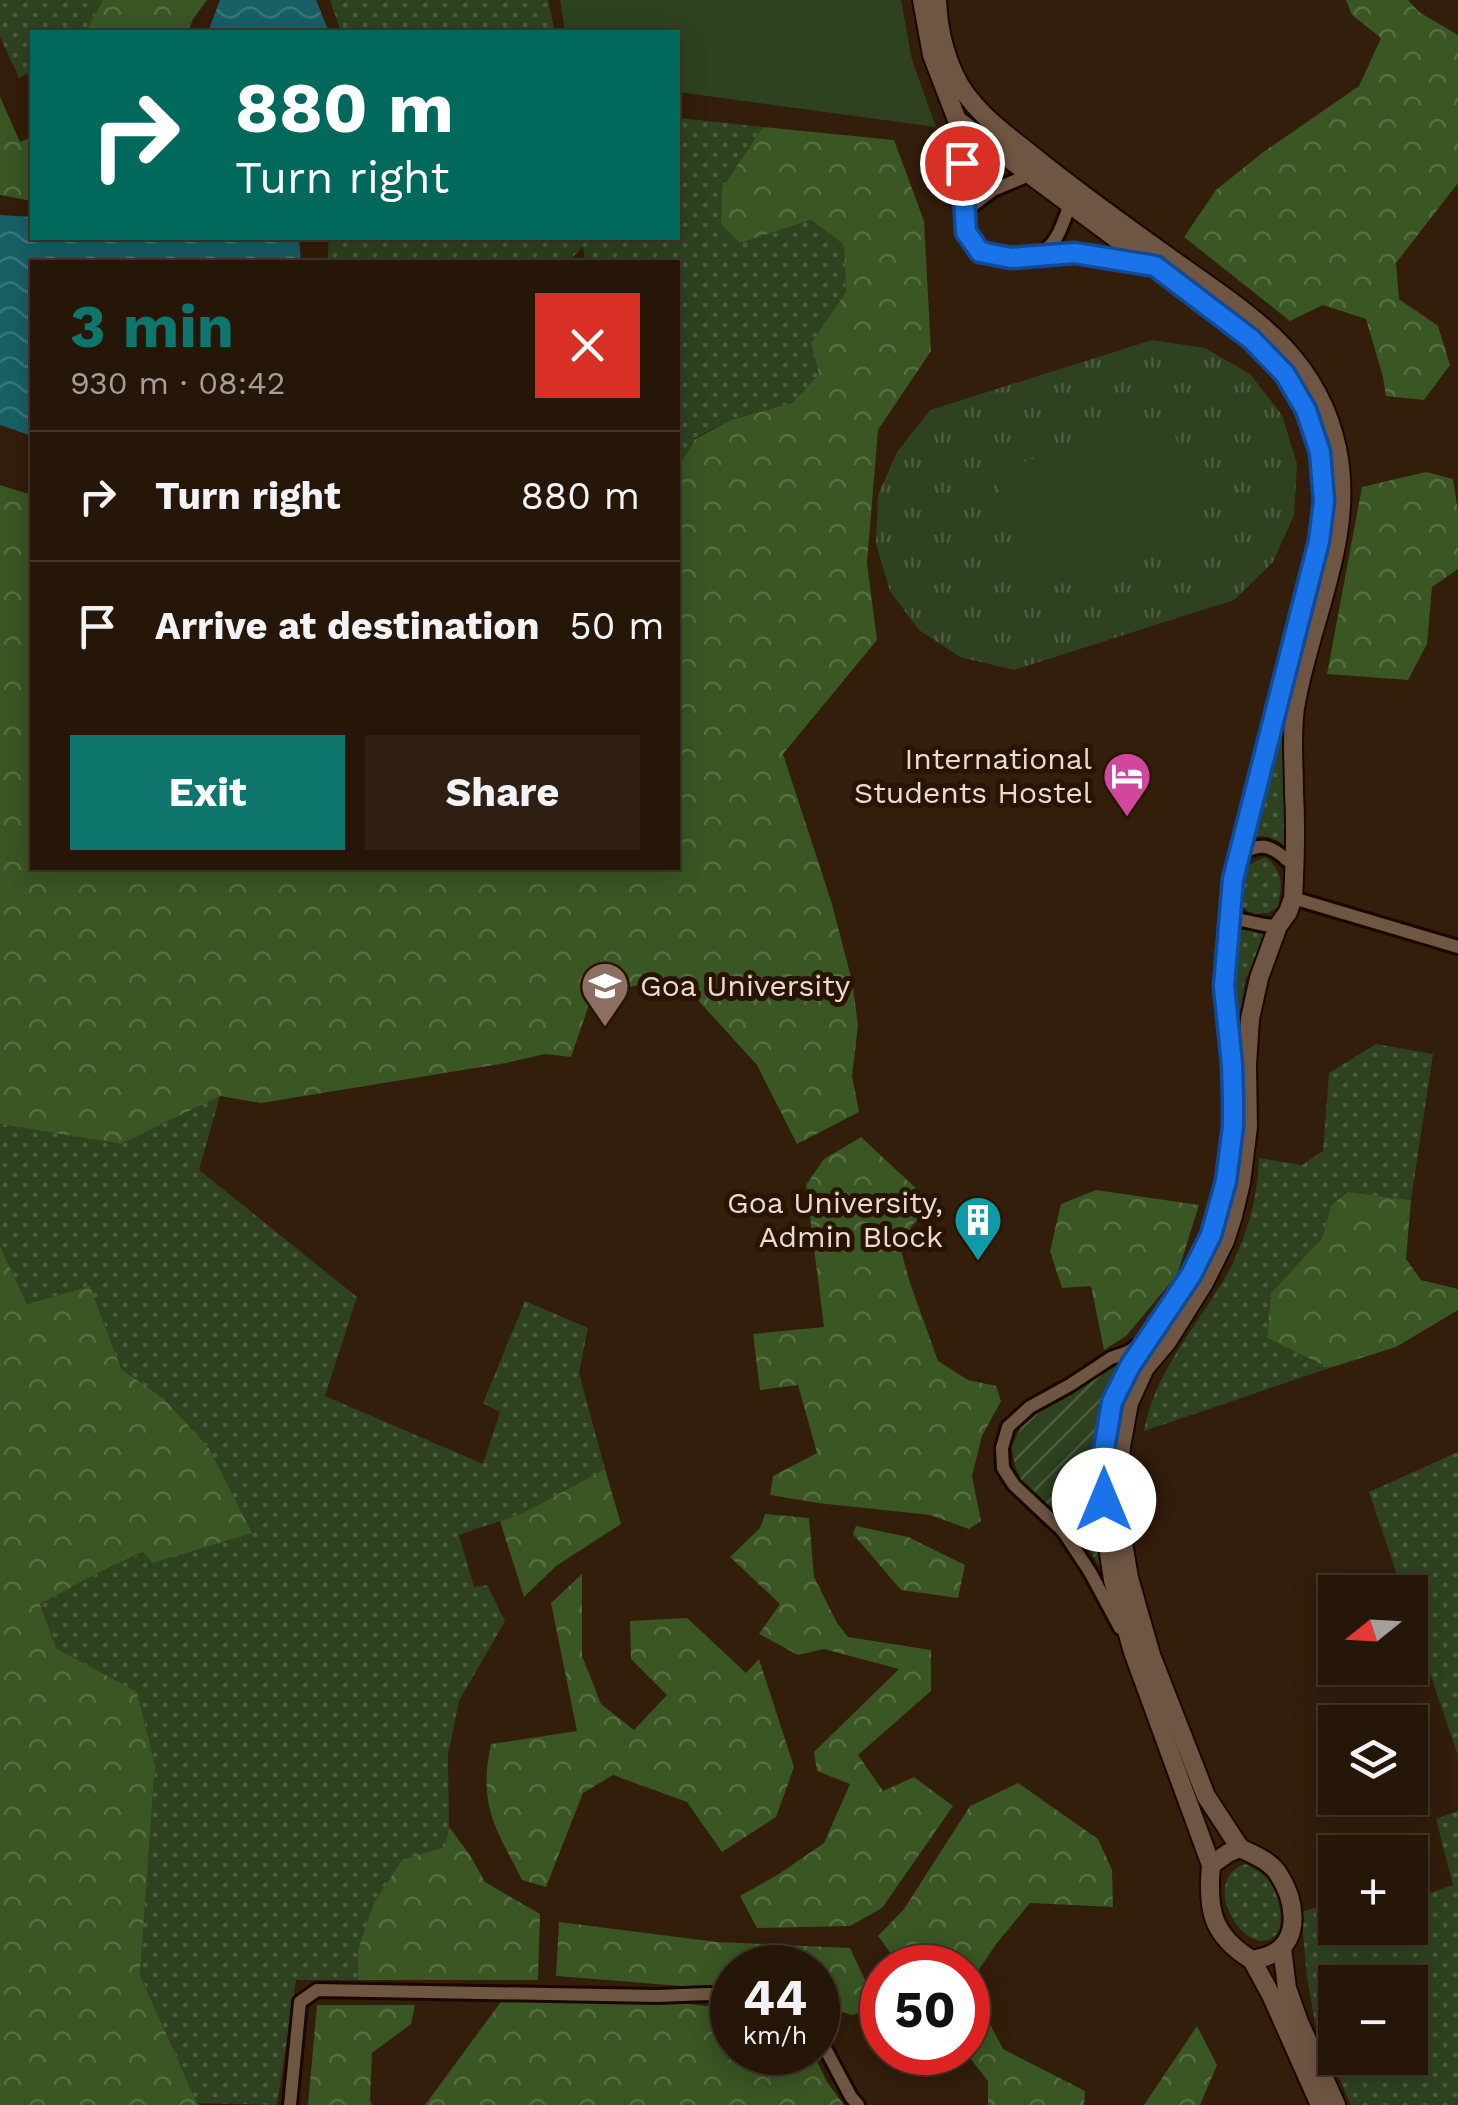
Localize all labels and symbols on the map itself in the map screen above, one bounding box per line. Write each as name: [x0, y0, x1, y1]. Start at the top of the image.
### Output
pin: [920, 121, 1005, 206]
place label: International Students Hostel: [854, 741, 1092, 810]
hotel icon: International Students Hostel: [1101, 750, 1153, 818]
school or university icon: Goa University: [579, 960, 631, 1028]
place label: Goa University: [640, 968, 851, 1003]
place label: Goa University, Admin Block: [727, 1185, 943, 1254]
building icon: Goa University, Admin Block: [952, 1194, 1004, 1262]
position arrow: [1052, 1448, 1156, 1552]
north arrow: [1318, 1575, 1428, 1685]
speed limit sign: 50: [860, 1945, 990, 2075]

